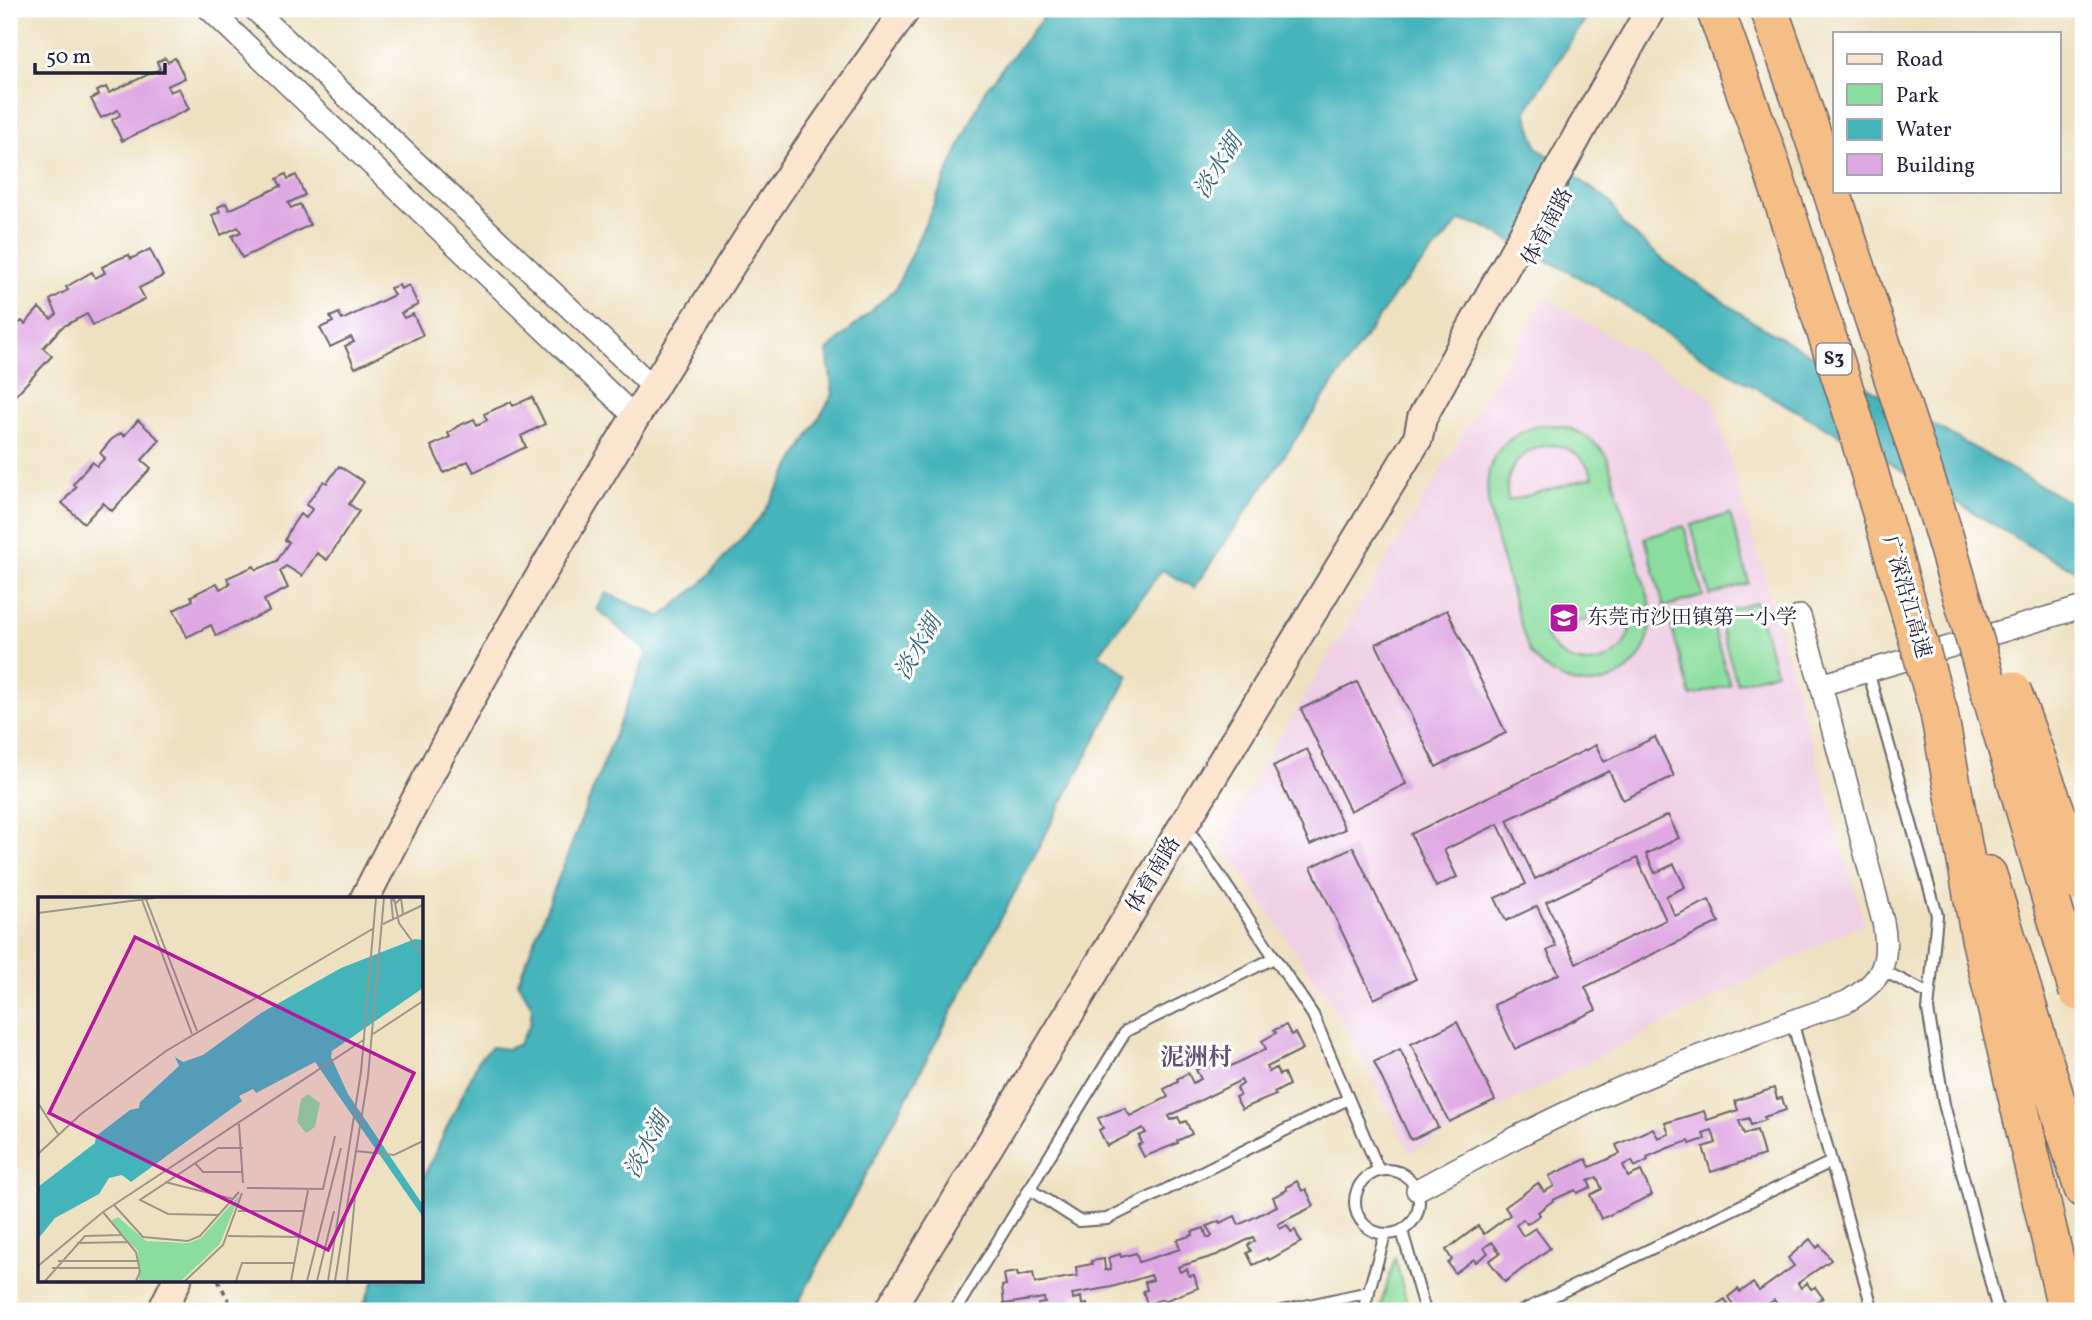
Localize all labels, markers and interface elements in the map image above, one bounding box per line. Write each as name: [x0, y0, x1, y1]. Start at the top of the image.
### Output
scale bar: [35, 32, 164, 76]
legend: [1833, 32, 2060, 192]
text: 50 m: [46, 43, 91, 72]
text: Road: [1896, 46, 1943, 75]
text: Park: [1896, 82, 1939, 111]
text: Water: [1896, 116, 1952, 145]
water label: 淡水湖: [1187, 126, 1253, 205]
text: Building: [1896, 152, 1975, 181]
street label: 体育南路: [1515, 183, 1581, 271]
road number: S3: [1816, 344, 1852, 374]
street label: 广深沿江高速: [1875, 532, 1937, 662]
school or university icon: 东莞市沙田镇第一小学: [1547, 601, 1581, 635]
place label: 东莞市沙田镇第一小学: [1587, 604, 1797, 633]
water label: 淡水湖: [888, 607, 952, 686]
street label: 体育南路: [1120, 832, 1188, 918]
inset map: [38, 897, 424, 1282]
district label: 泥洲村: [1160, 1042, 1232, 1076]
water label: 淡水湖: [618, 1104, 680, 1184]

